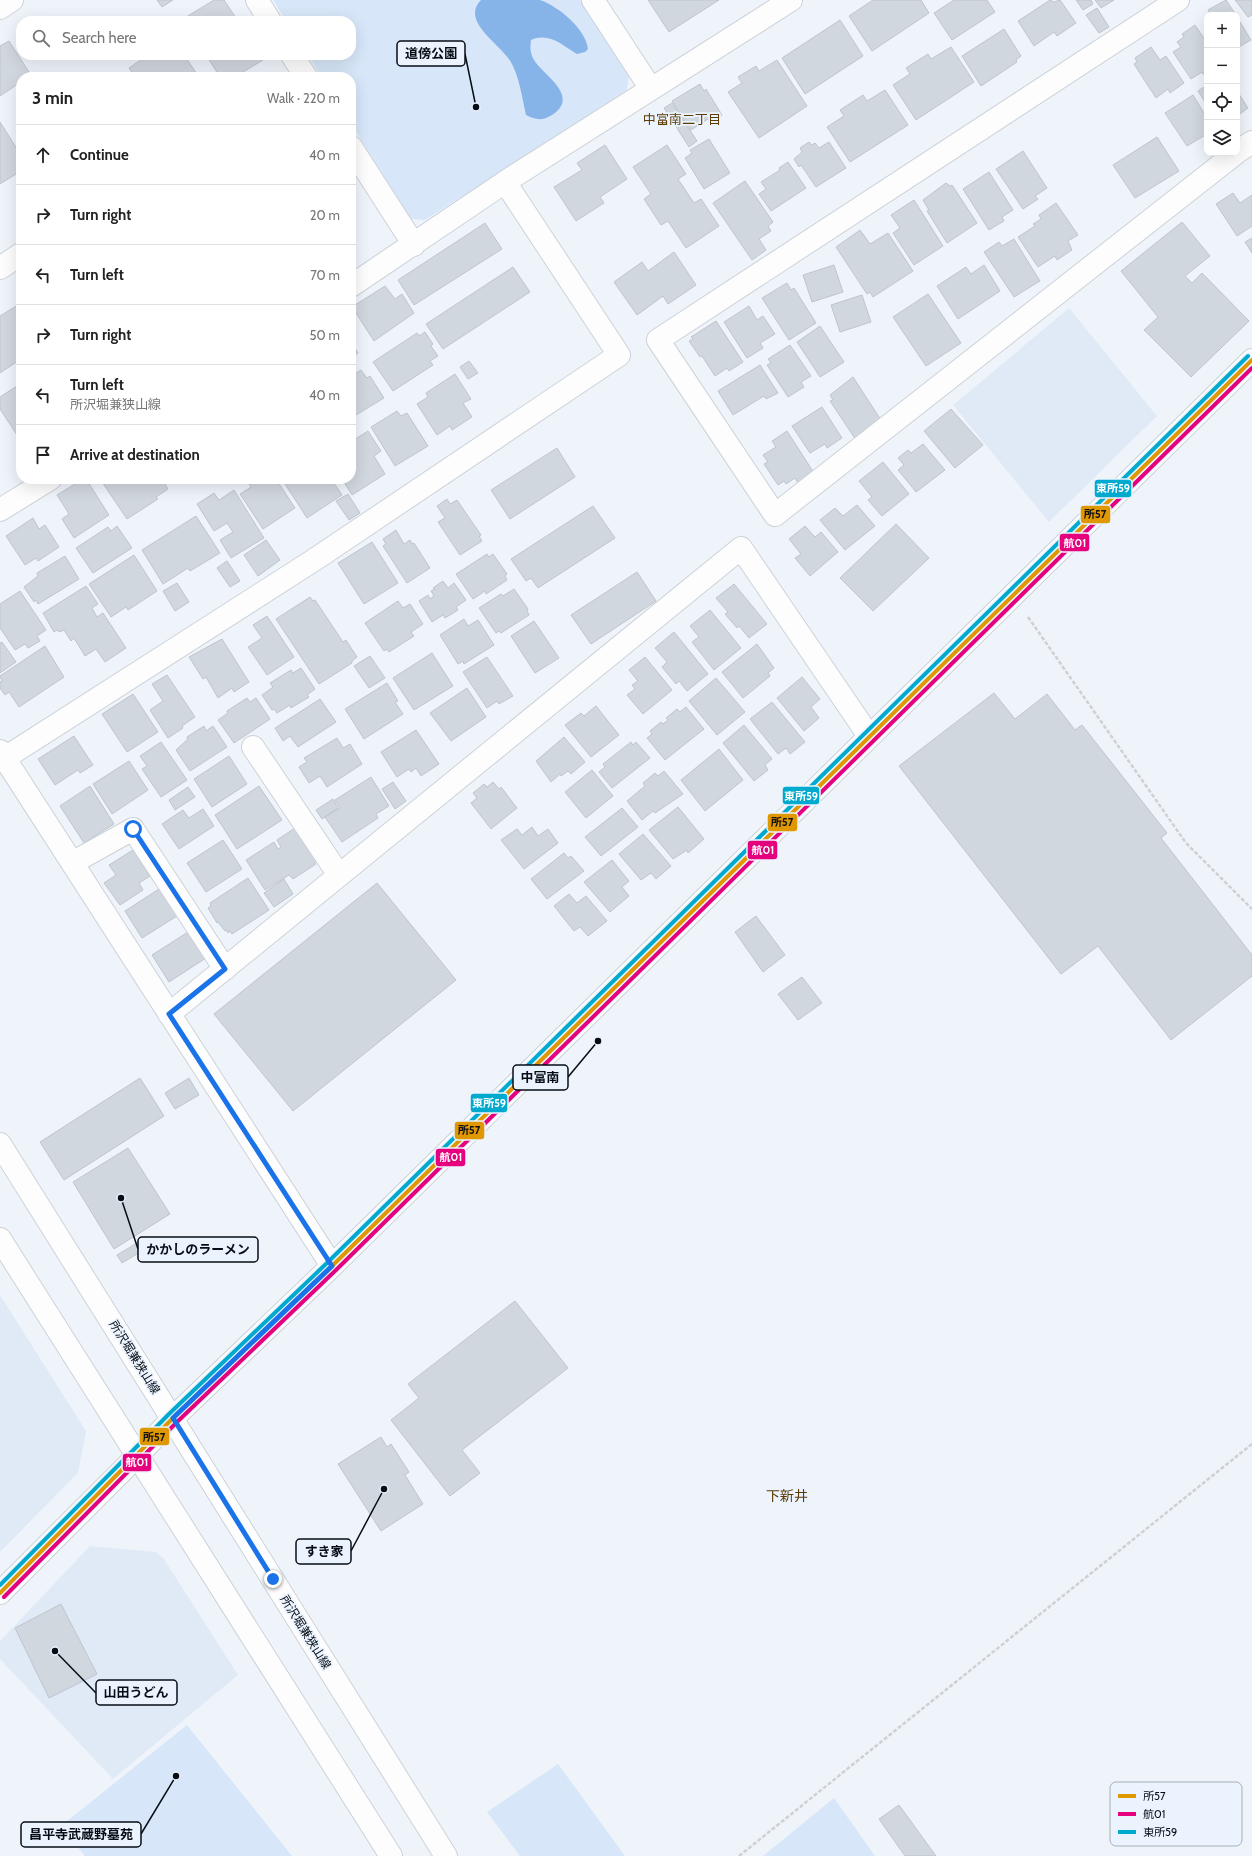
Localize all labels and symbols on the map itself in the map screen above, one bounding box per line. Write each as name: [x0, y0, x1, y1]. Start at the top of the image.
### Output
callout: 道傍公園: [397, 41, 465, 66]
text: 道傍公園: [405, 45, 457, 61]
district label: 中富南二丁目: [643, 111, 721, 127]
line badge: 東所59: [1094, 479, 1132, 498]
text: 東所59: [1096, 481, 1130, 495]
line badge: 所57: [1080, 505, 1111, 524]
text: 所57: [1084, 507, 1107, 521]
line badge: 航01: [1059, 533, 1090, 552]
text: 航01: [1064, 536, 1086, 550]
line badge: 東所59: [782, 786, 820, 805]
text: 東所59: [784, 789, 818, 803]
line badge: 所57: [767, 813, 798, 832]
text: 所57: [771, 815, 794, 829]
route start: [124, 820, 142, 838]
line badge: 航01: [747, 840, 778, 860]
text: 航01: [752, 843, 774, 857]
callout: 中富南: [513, 1065, 568, 1090]
text: 中富南: [520, 1069, 560, 1085]
line badge: 東所59: [470, 1093, 508, 1113]
text: 東所59: [472, 1096, 506, 1110]
line badge: 所57: [454, 1121, 485, 1140]
text: 所57: [458, 1123, 481, 1137]
line badge: 航01: [435, 1148, 466, 1167]
text: 航01: [440, 1150, 462, 1164]
callout: かかしのラーメン: [138, 1237, 258, 1262]
text: かかしのラーメン: [146, 1241, 250, 1257]
street label: 所沢堀兼狭山線: [106, 1317, 164, 1397]
line badge: 所57: [139, 1427, 170, 1446]
text: 所57: [143, 1430, 166, 1444]
line badge: 航01: [122, 1453, 152, 1472]
text: 航01: [126, 1455, 148, 1469]
district label: 下新井: [766, 1487, 808, 1505]
callout: すき家: [296, 1539, 351, 1564]
text: すき家: [304, 1543, 344, 1559]
route end: [264, 1570, 282, 1588]
street label: 所沢堀兼狭山線: [277, 1592, 335, 1672]
callout: 山田うどん: [96, 1680, 177, 1705]
text: 山田うどん: [103, 1684, 169, 1700]
legend: [1110, 1782, 1242, 1846]
text: 所57: [1143, 1789, 1166, 1803]
text: 航01: [1143, 1807, 1165, 1821]
callout: 昌平寺武蔵野墓苑: [21, 1822, 141, 1847]
text: 東所59: [1143, 1825, 1177, 1839]
text: 昌平寺武蔵野墓苑: [29, 1826, 133, 1842]

